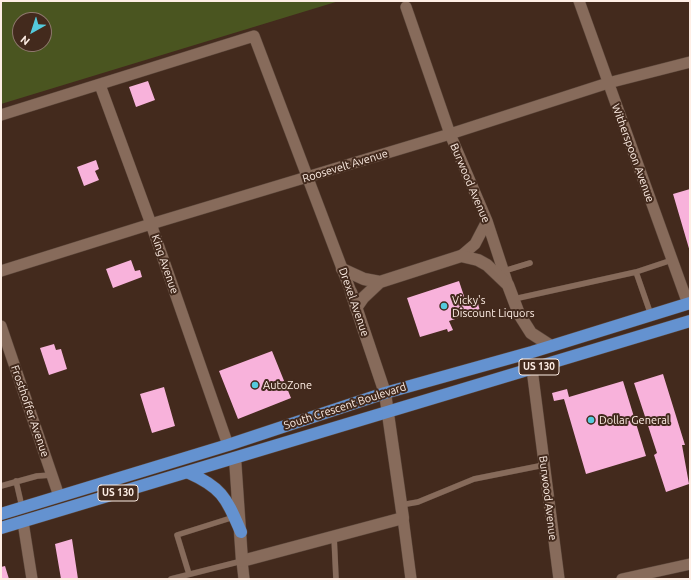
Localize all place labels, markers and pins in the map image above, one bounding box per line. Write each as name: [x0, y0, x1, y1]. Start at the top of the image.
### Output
place label: Vicky's Discount Liquors: [452, 293, 534, 319]
marker: Vicky's Discount Liquors: [439, 301, 449, 311]
place label: AutoZone: [263, 378, 312, 392]
marker: AutoZone: [250, 380, 260, 390]
place label: Dollar General: [599, 413, 670, 427]
marker: Dollar General: [586, 415, 596, 425]

